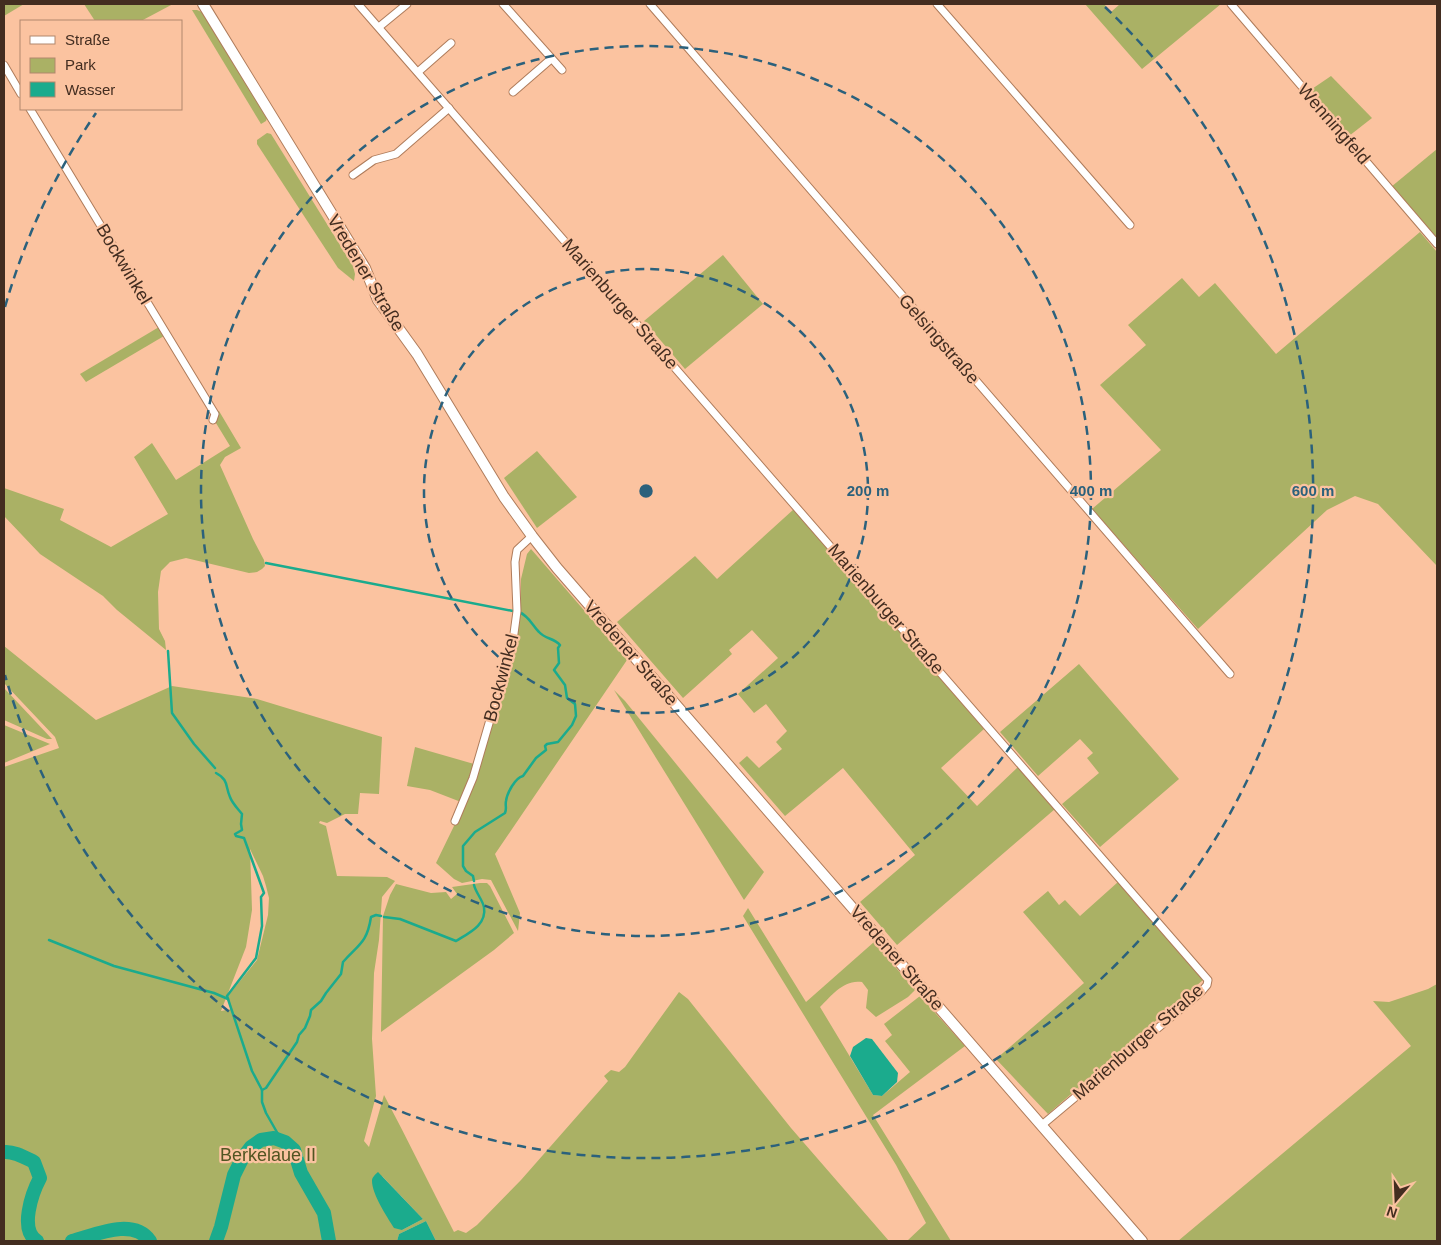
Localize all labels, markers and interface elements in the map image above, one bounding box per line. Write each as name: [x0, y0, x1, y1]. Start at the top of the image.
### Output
legend: [20, 20, 182, 110]
text: Straße: [65, 31, 110, 48]
text: Park: [65, 56, 96, 73]
street label: Wenningfeld: [1294, 80, 1374, 168]
text: Wasser: [65, 81, 115, 98]
street label: Vredener Straße: [323, 211, 409, 335]
street label: Bockwinkel: [92, 220, 156, 308]
street label: Marienburger Straße: [558, 235, 682, 373]
street label: Gelsingstraße: [895, 290, 983, 388]
centre of rings: [637, 482, 655, 500]
text: 200 m: [847, 482, 889, 499]
text: 400 m: [1070, 482, 1112, 499]
text: 600 m: [1292, 482, 1334, 499]
street label: Marienburger Straße: [824, 540, 948, 678]
street label: Vredener Straße: [580, 596, 682, 710]
street label: Bockwinkel: [480, 632, 522, 724]
street label: Vredener Straße: [846, 901, 948, 1015]
street label: Marienburger Straße: [1069, 980, 1207, 1104]
park label: Berkelaue II: [220, 1145, 316, 1165]
north arrow: [1371, 1175, 1421, 1225]
text: N: [1384, 1203, 1399, 1222]

